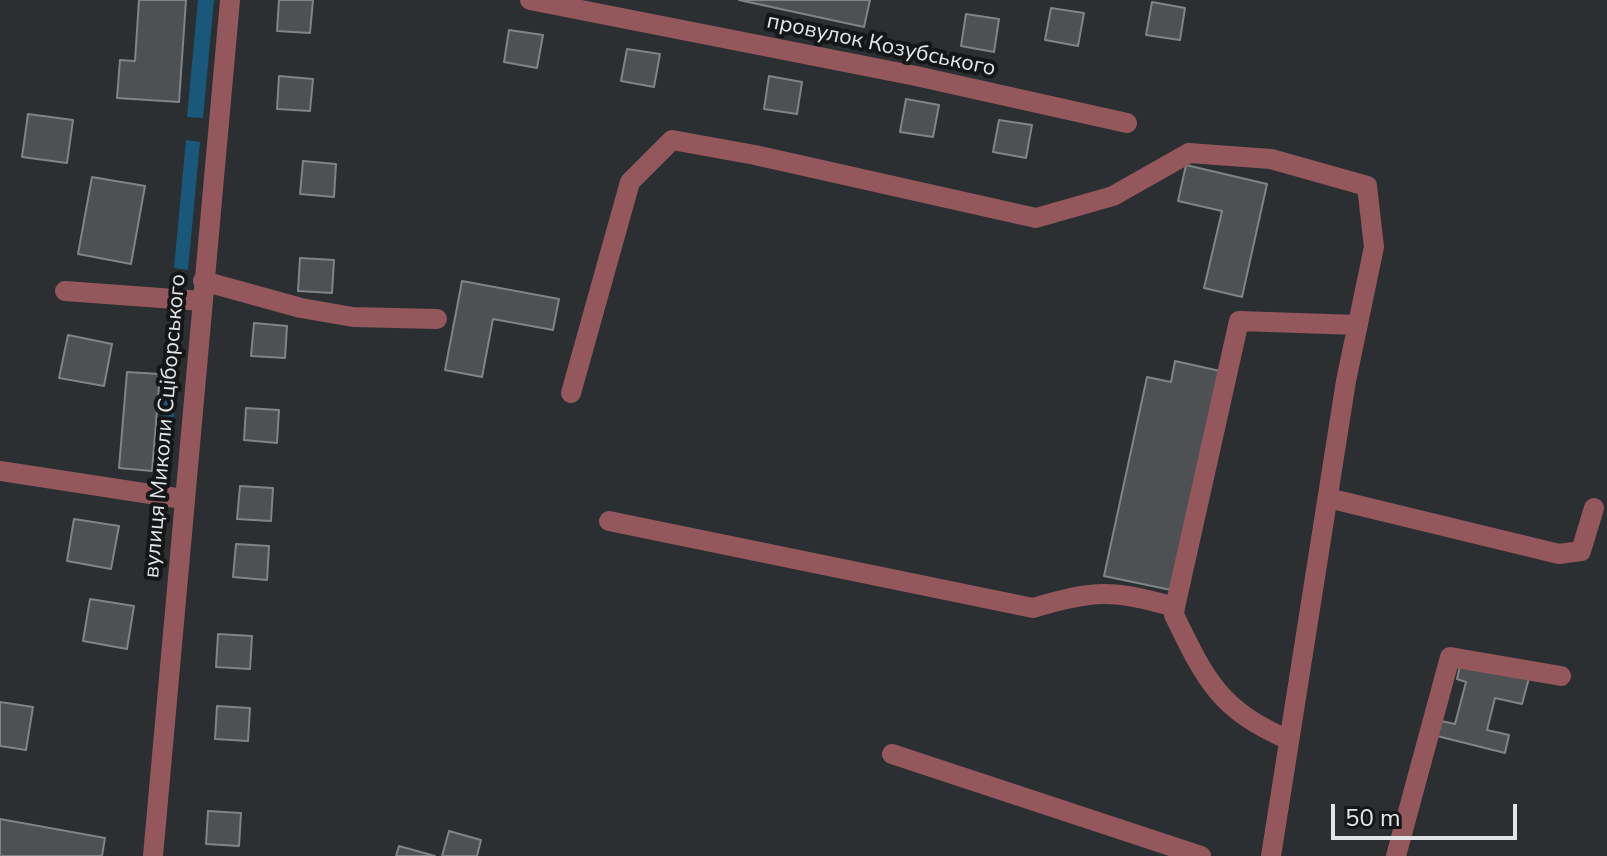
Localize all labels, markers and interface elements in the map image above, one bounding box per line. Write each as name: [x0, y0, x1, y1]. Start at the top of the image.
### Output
street label: провулок Козубського: [764, 9, 998, 83]
street label: вулиця Миколи Сціборського: [140, 273, 192, 579]
scale bar: [1335, 788, 1521, 838]
text: 50 m: [1345, 802, 1401, 834]

